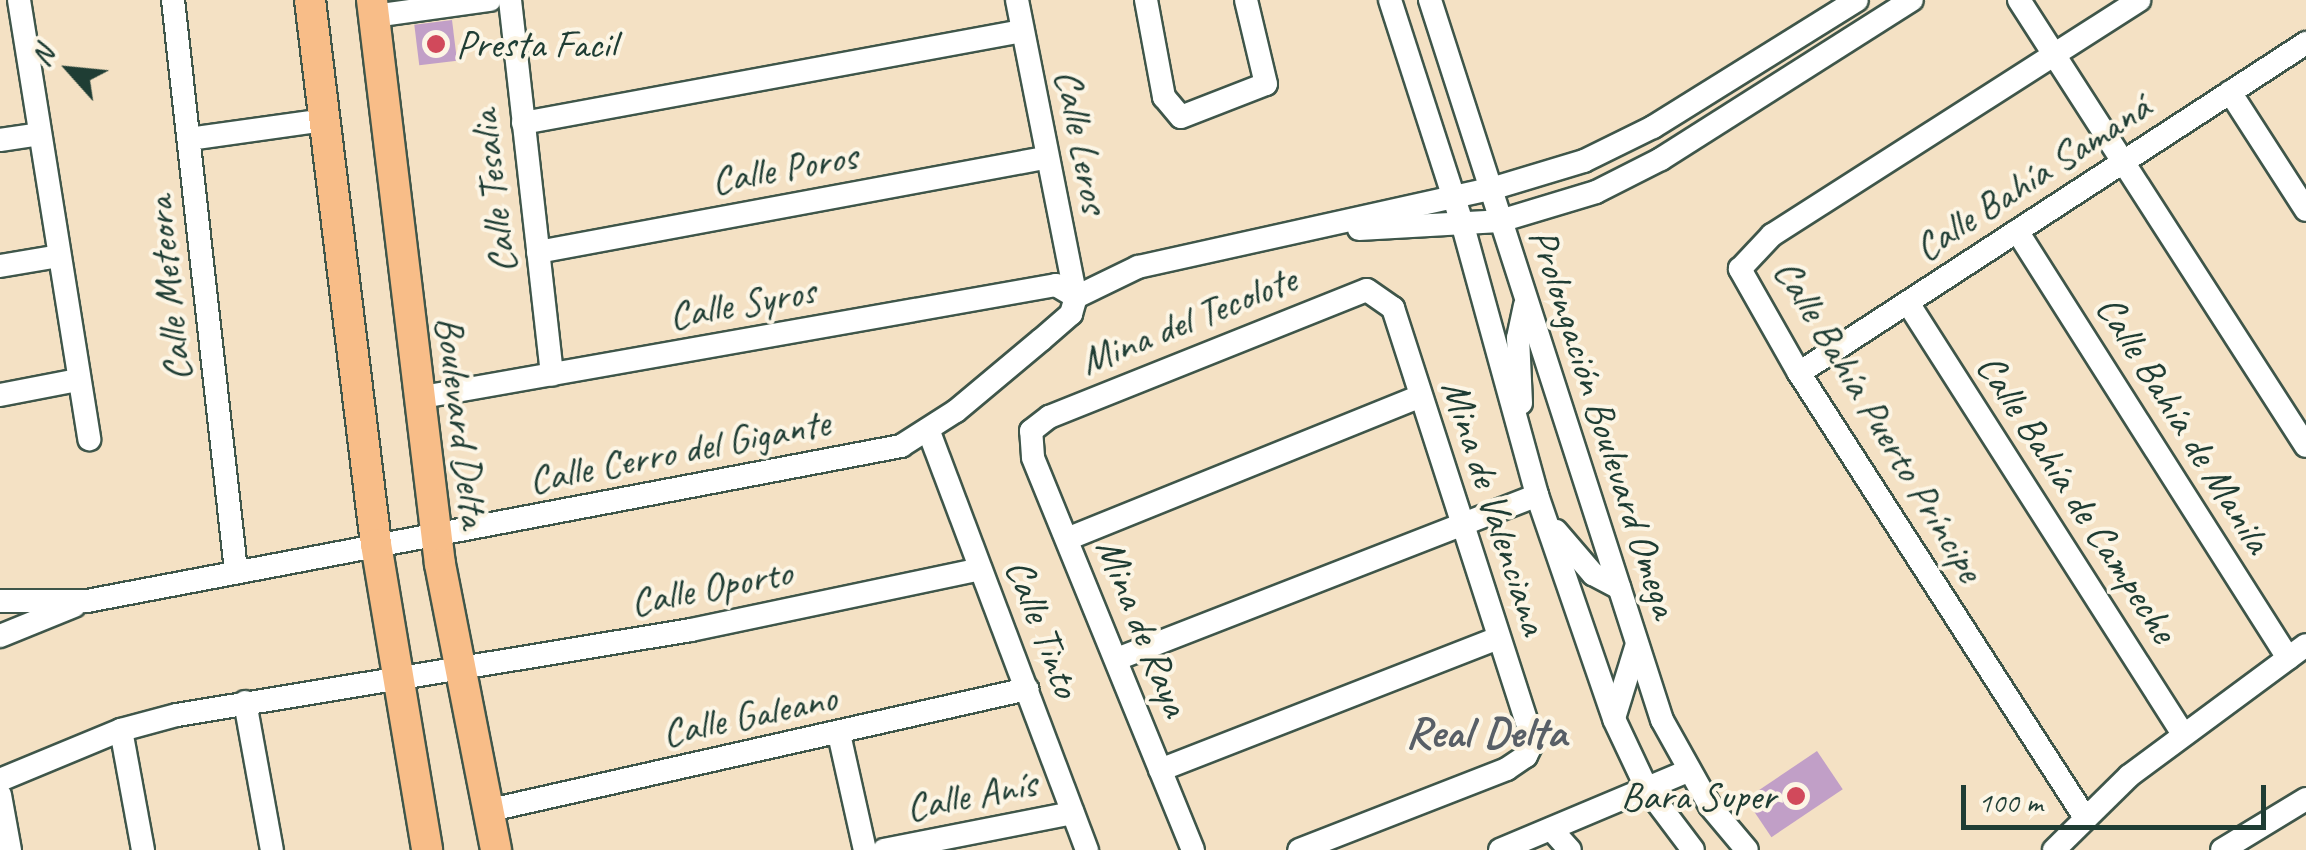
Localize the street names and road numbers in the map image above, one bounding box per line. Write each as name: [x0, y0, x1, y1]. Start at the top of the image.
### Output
street label: Calle Leros: [1045, 65, 1119, 217]
street label: Calle Bahía Samaná: [1904, 82, 2160, 272]
street label: Calle Tesalia: [459, 109, 527, 275]
street label: Calle Poros: [708, 132, 860, 204]
street label: Calle Meteora: [134, 194, 202, 384]
street label: Prolongación Boulevard Omega: [1518, 222, 1690, 624]
street label: Calle Bahía Puerto Príncipe: [1763, 250, 1995, 590]
street label: Mina del Tecolote: [1073, 255, 1303, 385]
street label: Calle Syros: [665, 267, 819, 339]
street label: Calle Bahía de Manila: [2085, 285, 2283, 563]
street label: Boulevard Delta: [425, 313, 499, 531]
street label: Calle Bahía de Campeche: [1965, 344, 2189, 652]
street label: Mina de Valenciana: [1431, 373, 1559, 641]
street label: Calle Cerro del Gigante: [525, 398, 833, 504]
street label: Mina de Raya: [1086, 532, 1200, 722]
street label: Calle Oporto: [626, 548, 796, 626]
street label: Calle Tinto: [995, 552, 1091, 704]
street label: Calle Galeano: [657, 673, 841, 757]
street label: Calle Anís: [902, 759, 1040, 831]

